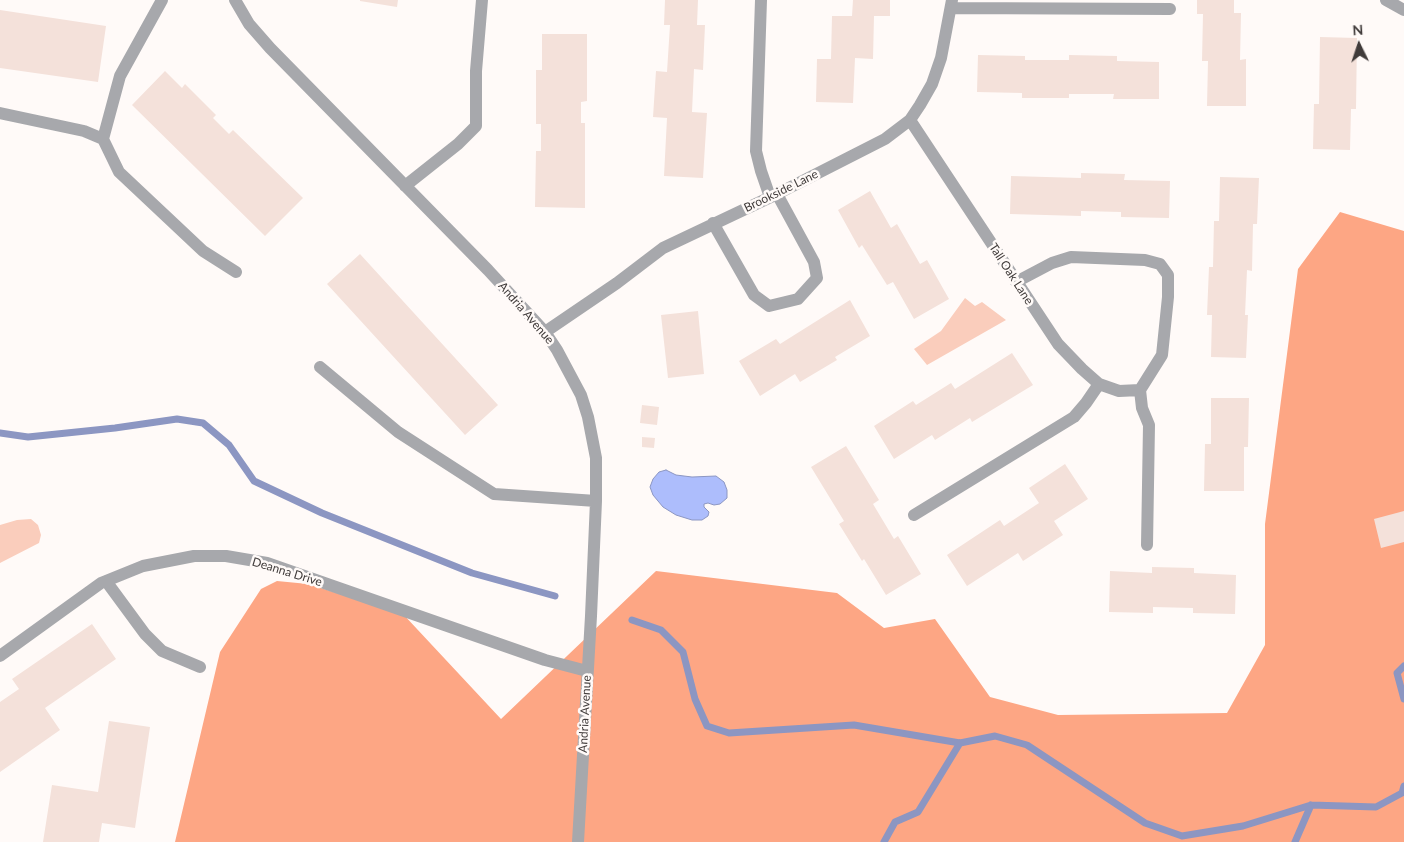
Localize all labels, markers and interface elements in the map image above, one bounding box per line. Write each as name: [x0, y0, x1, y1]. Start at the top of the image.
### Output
north arrow: [1334, 20, 1384, 70]
text: N: [1352, 21, 1364, 38]
street label: Brookside Lane: [742, 167, 820, 215]
street label: Tall Oak Lane: [986, 241, 1036, 307]
street label: Andria Avenue: [495, 279, 557, 347]
street label: Deanna Drive: [250, 555, 324, 589]
street label: Andria Avenue: [576, 675, 594, 753]

